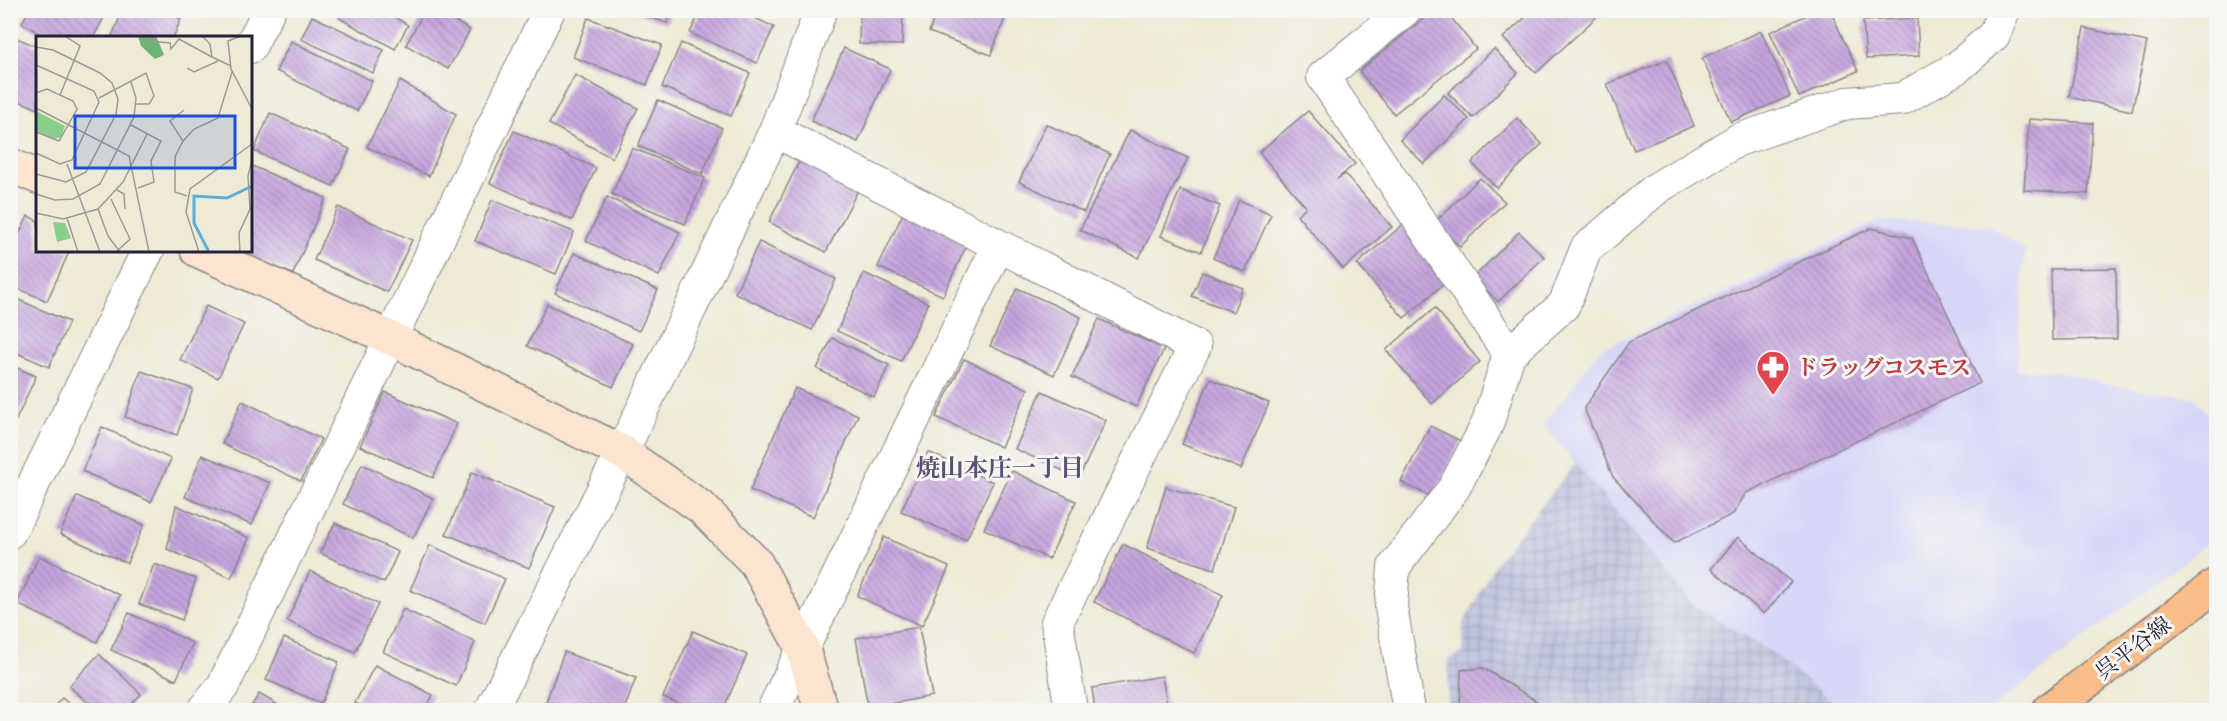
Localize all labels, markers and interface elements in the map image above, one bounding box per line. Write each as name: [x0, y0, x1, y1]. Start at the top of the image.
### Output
inset map: [36, 36, 252, 252]
pharmacy icon: ドラッグコスモス: [1755, 349, 1791, 396]
place label: ドラッグコスモス: [1796, 353, 1971, 382]
district label: 焼山本庄一丁目: [916, 452, 1084, 483]
street label: 呉平谷線: [2089, 610, 2177, 686]

